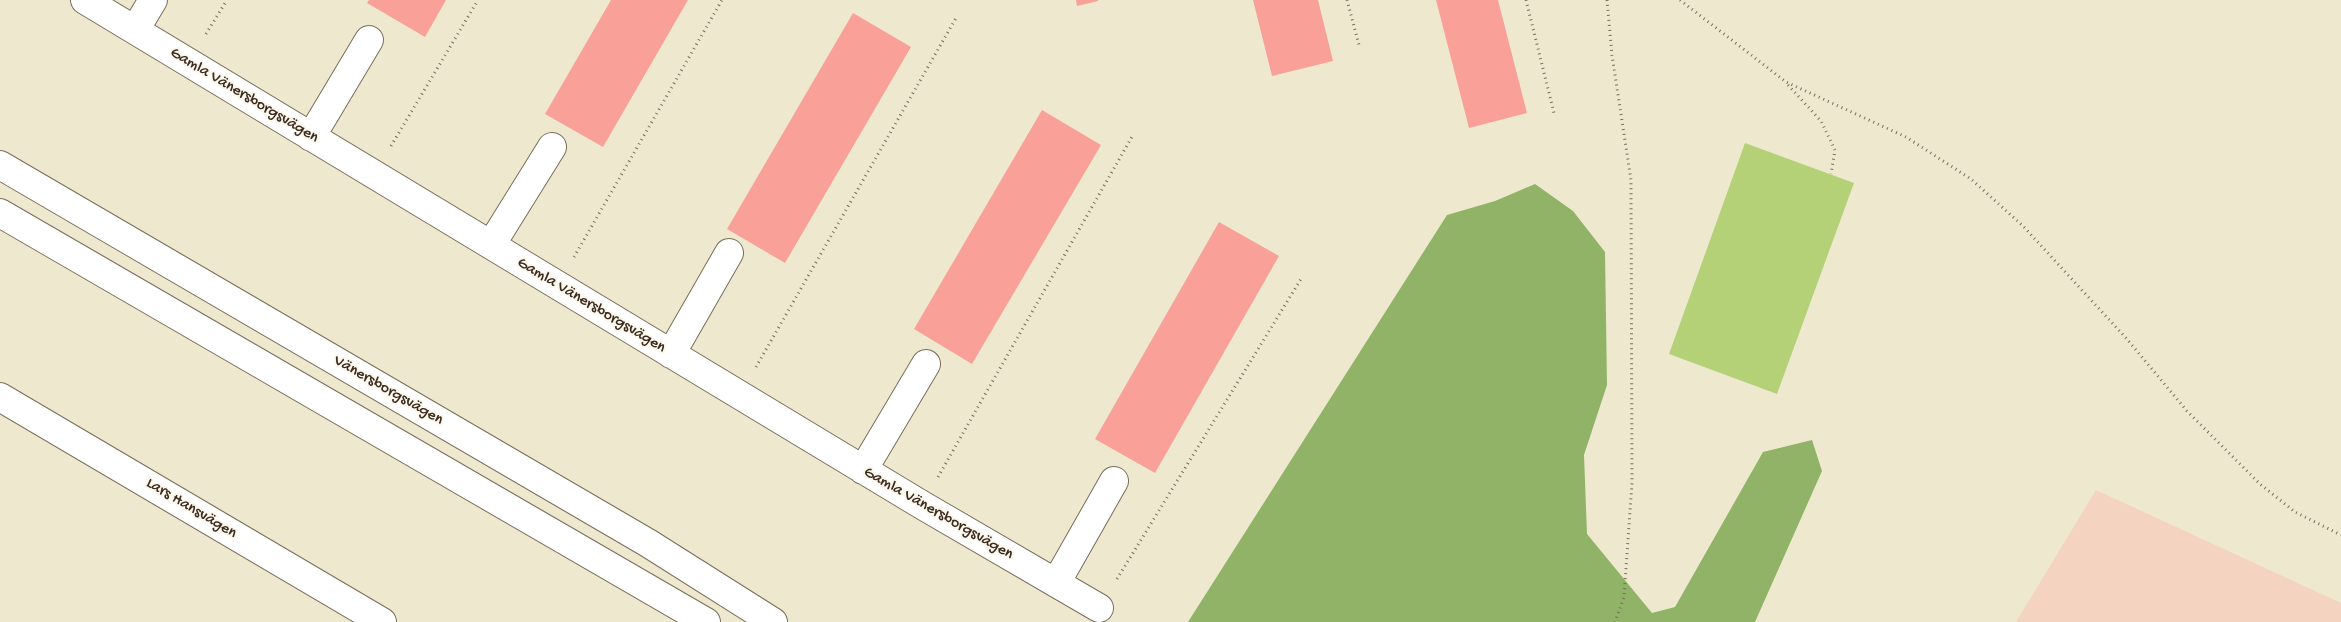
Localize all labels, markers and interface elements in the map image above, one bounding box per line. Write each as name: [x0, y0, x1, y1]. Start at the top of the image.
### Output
street label: Gamla Vänersborgsvägen: [166, 44, 322, 148]
street label: Gamla Vänersborgsvägen: [513, 254, 669, 358]
street label: Vänersborgsvägen: [330, 352, 446, 430]
street label: Gamla Vänersborgsvägen: [860, 463, 1016, 565]
street label: Lars Hansvägen: [142, 474, 240, 544]

